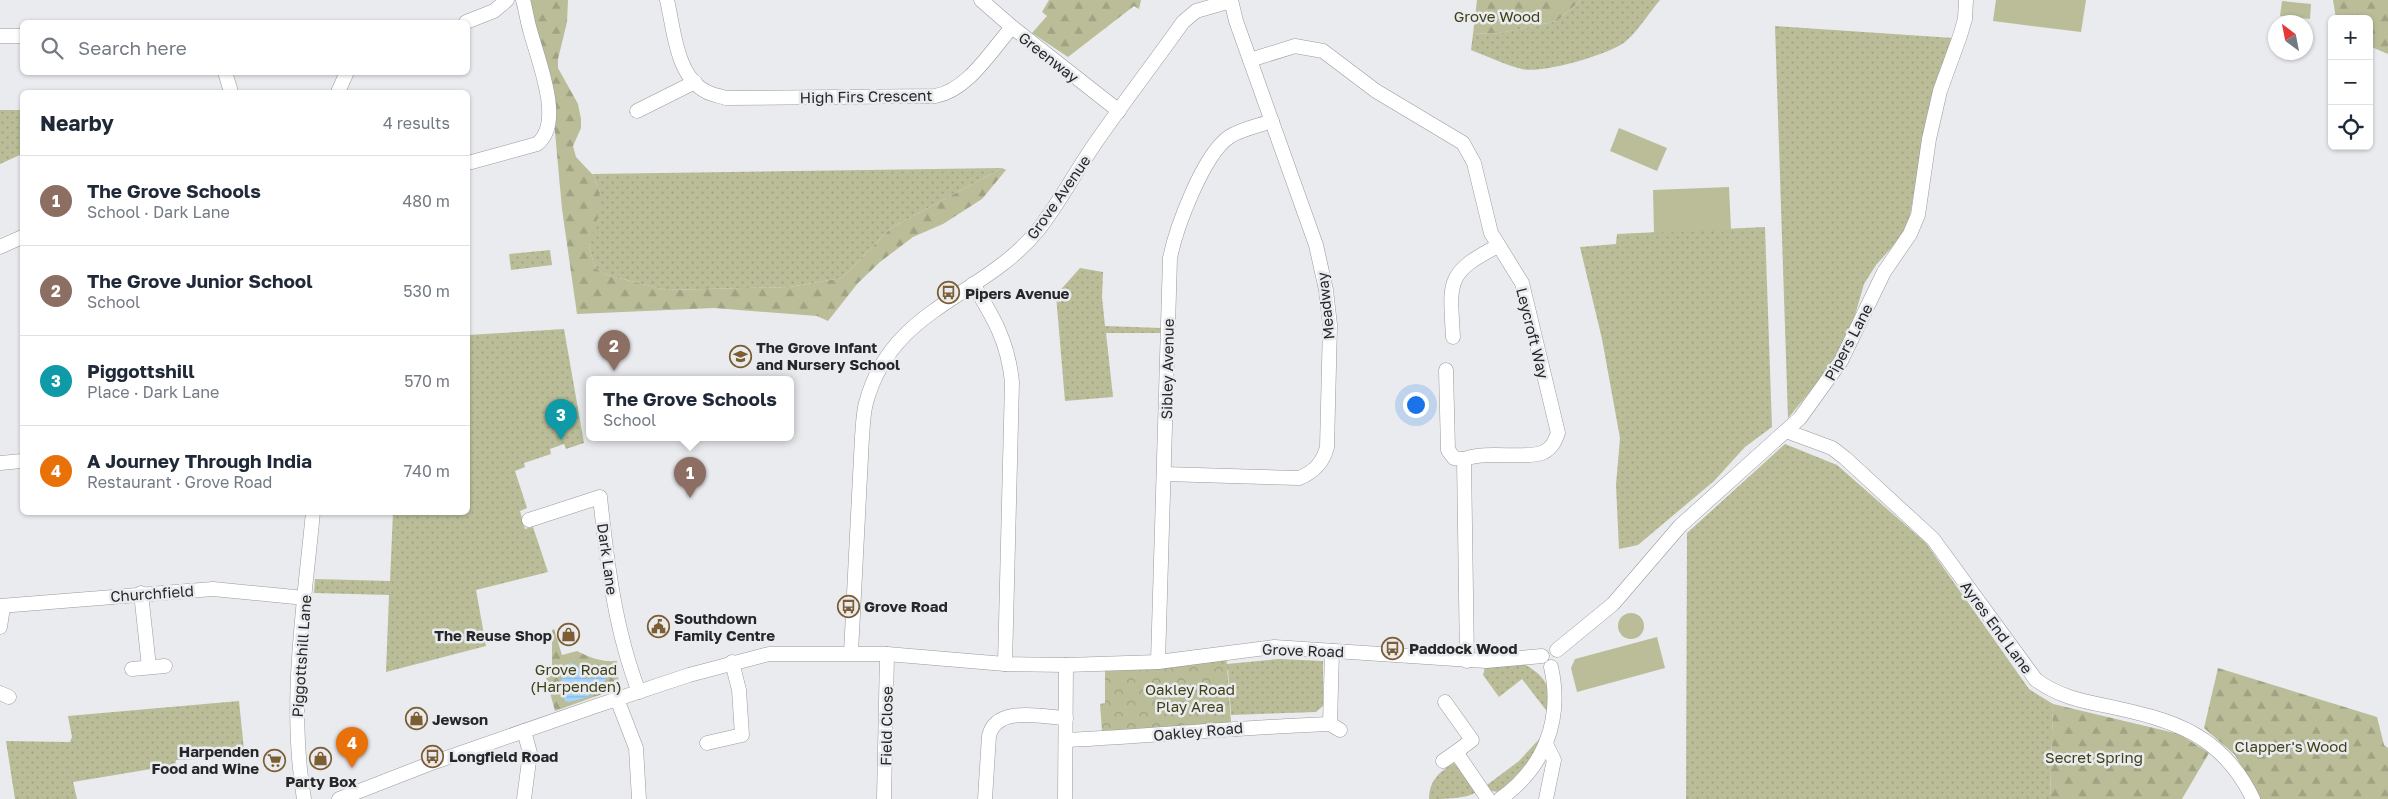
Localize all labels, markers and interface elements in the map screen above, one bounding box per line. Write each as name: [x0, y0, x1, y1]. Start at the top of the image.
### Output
park label: Grove Wood: [1454, 7, 1540, 25]
north arrow: [2268, 15, 2313, 60]
map controls: [2328, 15, 2373, 150]
button: +: [2328, 15, 2373, 60]
search box: [20, 20, 470, 75]
street label: Greenway: [1015, 28, 1083, 86]
icon: search: [38, 34, 66, 62]
text: Search here: [78, 36, 187, 59]
button: −: [2328, 60, 2373, 105]
street label: High Firs Crescent: [800, 86, 932, 106]
button: locate: [2328, 105, 2373, 150]
text: Nearby: [40, 110, 114, 136]
text: 4 results: [383, 113, 450, 133]
street label: Grove Avenue: [1022, 151, 1094, 242]
text: The Grove Schools: [87, 179, 261, 202]
text: 1: [52, 191, 60, 211]
text: 480 m: [402, 191, 450, 211]
text: School · Dark Lane: [87, 202, 230, 222]
text: The Grove Junior School: [87, 269, 313, 292]
street label: Meadway: [1312, 271, 1337, 341]
text: 2: [51, 281, 61, 301]
text: 530 m: [403, 281, 450, 301]
bus stop icon: Pipers Avenue: [937, 281, 961, 305]
place label: Pipers Avenue: [965, 284, 1070, 302]
street label: Leycroft Way: [1513, 286, 1553, 381]
text: School: [87, 292, 140, 312]
street label: Pipers Lane: [1820, 300, 1876, 383]
street label: Sibley Avenue: [1157, 318, 1177, 420]
pin: 2: [598, 330, 630, 371]
place label: The Grove Infant and Nursery School: [756, 338, 900, 373]
school or university icon: The Grove Infant and Nursery School: [728, 344, 752, 368]
text: Piggottshill: [87, 359, 195, 382]
text: 3: [51, 371, 61, 391]
text: 570 m: [404, 371, 450, 391]
popup: [586, 376, 794, 441]
text: Place · Dark Lane: [87, 382, 219, 402]
text: The Grove Schools: [603, 387, 777, 410]
your location: [1403, 392, 1429, 418]
pin: 3: [545, 399, 577, 440]
text: School: [603, 410, 656, 430]
text: A Journey Through India: [87, 449, 312, 472]
pin: 1: [674, 457, 706, 498]
text: 4: [51, 461, 61, 481]
text: 740 m: [404, 461, 450, 481]
text: Restaurant · Grove Road: [87, 472, 272, 492]
street label: Dark Lane: [594, 522, 622, 596]
street label: Ayres End Lane: [1957, 577, 2037, 677]
street label: Churchfield: [110, 581, 194, 605]
street label: Piggottshill Lane: [288, 594, 314, 718]
bus stop icon: Grove Road: [836, 594, 860, 618]
place label: Grove Road: [864, 597, 948, 615]
place label: Southdown Family Centre: [674, 609, 775, 644]
public building icon: Southdown Family Centre: [646, 615, 670, 639]
shop icon: The Reuse Shop: [556, 623, 580, 647]
place label: The Reuse Shop: [434, 626, 552, 644]
bus stop icon: Paddock Wood: [1381, 636, 1405, 660]
place label: Paddock Wood: [1409, 639, 1518, 657]
street label: Grove Road: [1262, 640, 1344, 660]
park label: Grove Road (Harpenden): [530, 660, 622, 695]
park label: Oakley Road Play Area: [1145, 680, 1235, 715]
street label: Field Close: [876, 686, 896, 766]
shop icon: Jewson: [404, 707, 428, 731]
place label: Jewson: [432, 710, 488, 728]
street label: Oakley Road: [1152, 718, 1244, 744]
pin: 4: [336, 727, 368, 768]
park label: Clapper's Wood: [2234, 737, 2348, 755]
place label: Harpenden Food and Wine: [151, 742, 259, 777]
bus stop icon: Longfield Road: [421, 744, 445, 768]
shop icon: Party Box: [309, 746, 333, 770]
place label: Longfield Road: [449, 747, 558, 765]
supermarket icon: Harpenden Food and Wine: [263, 748, 287, 772]
park label: Secret Spring: [2045, 748, 2143, 766]
place label: Party Box: [285, 772, 357, 790]

